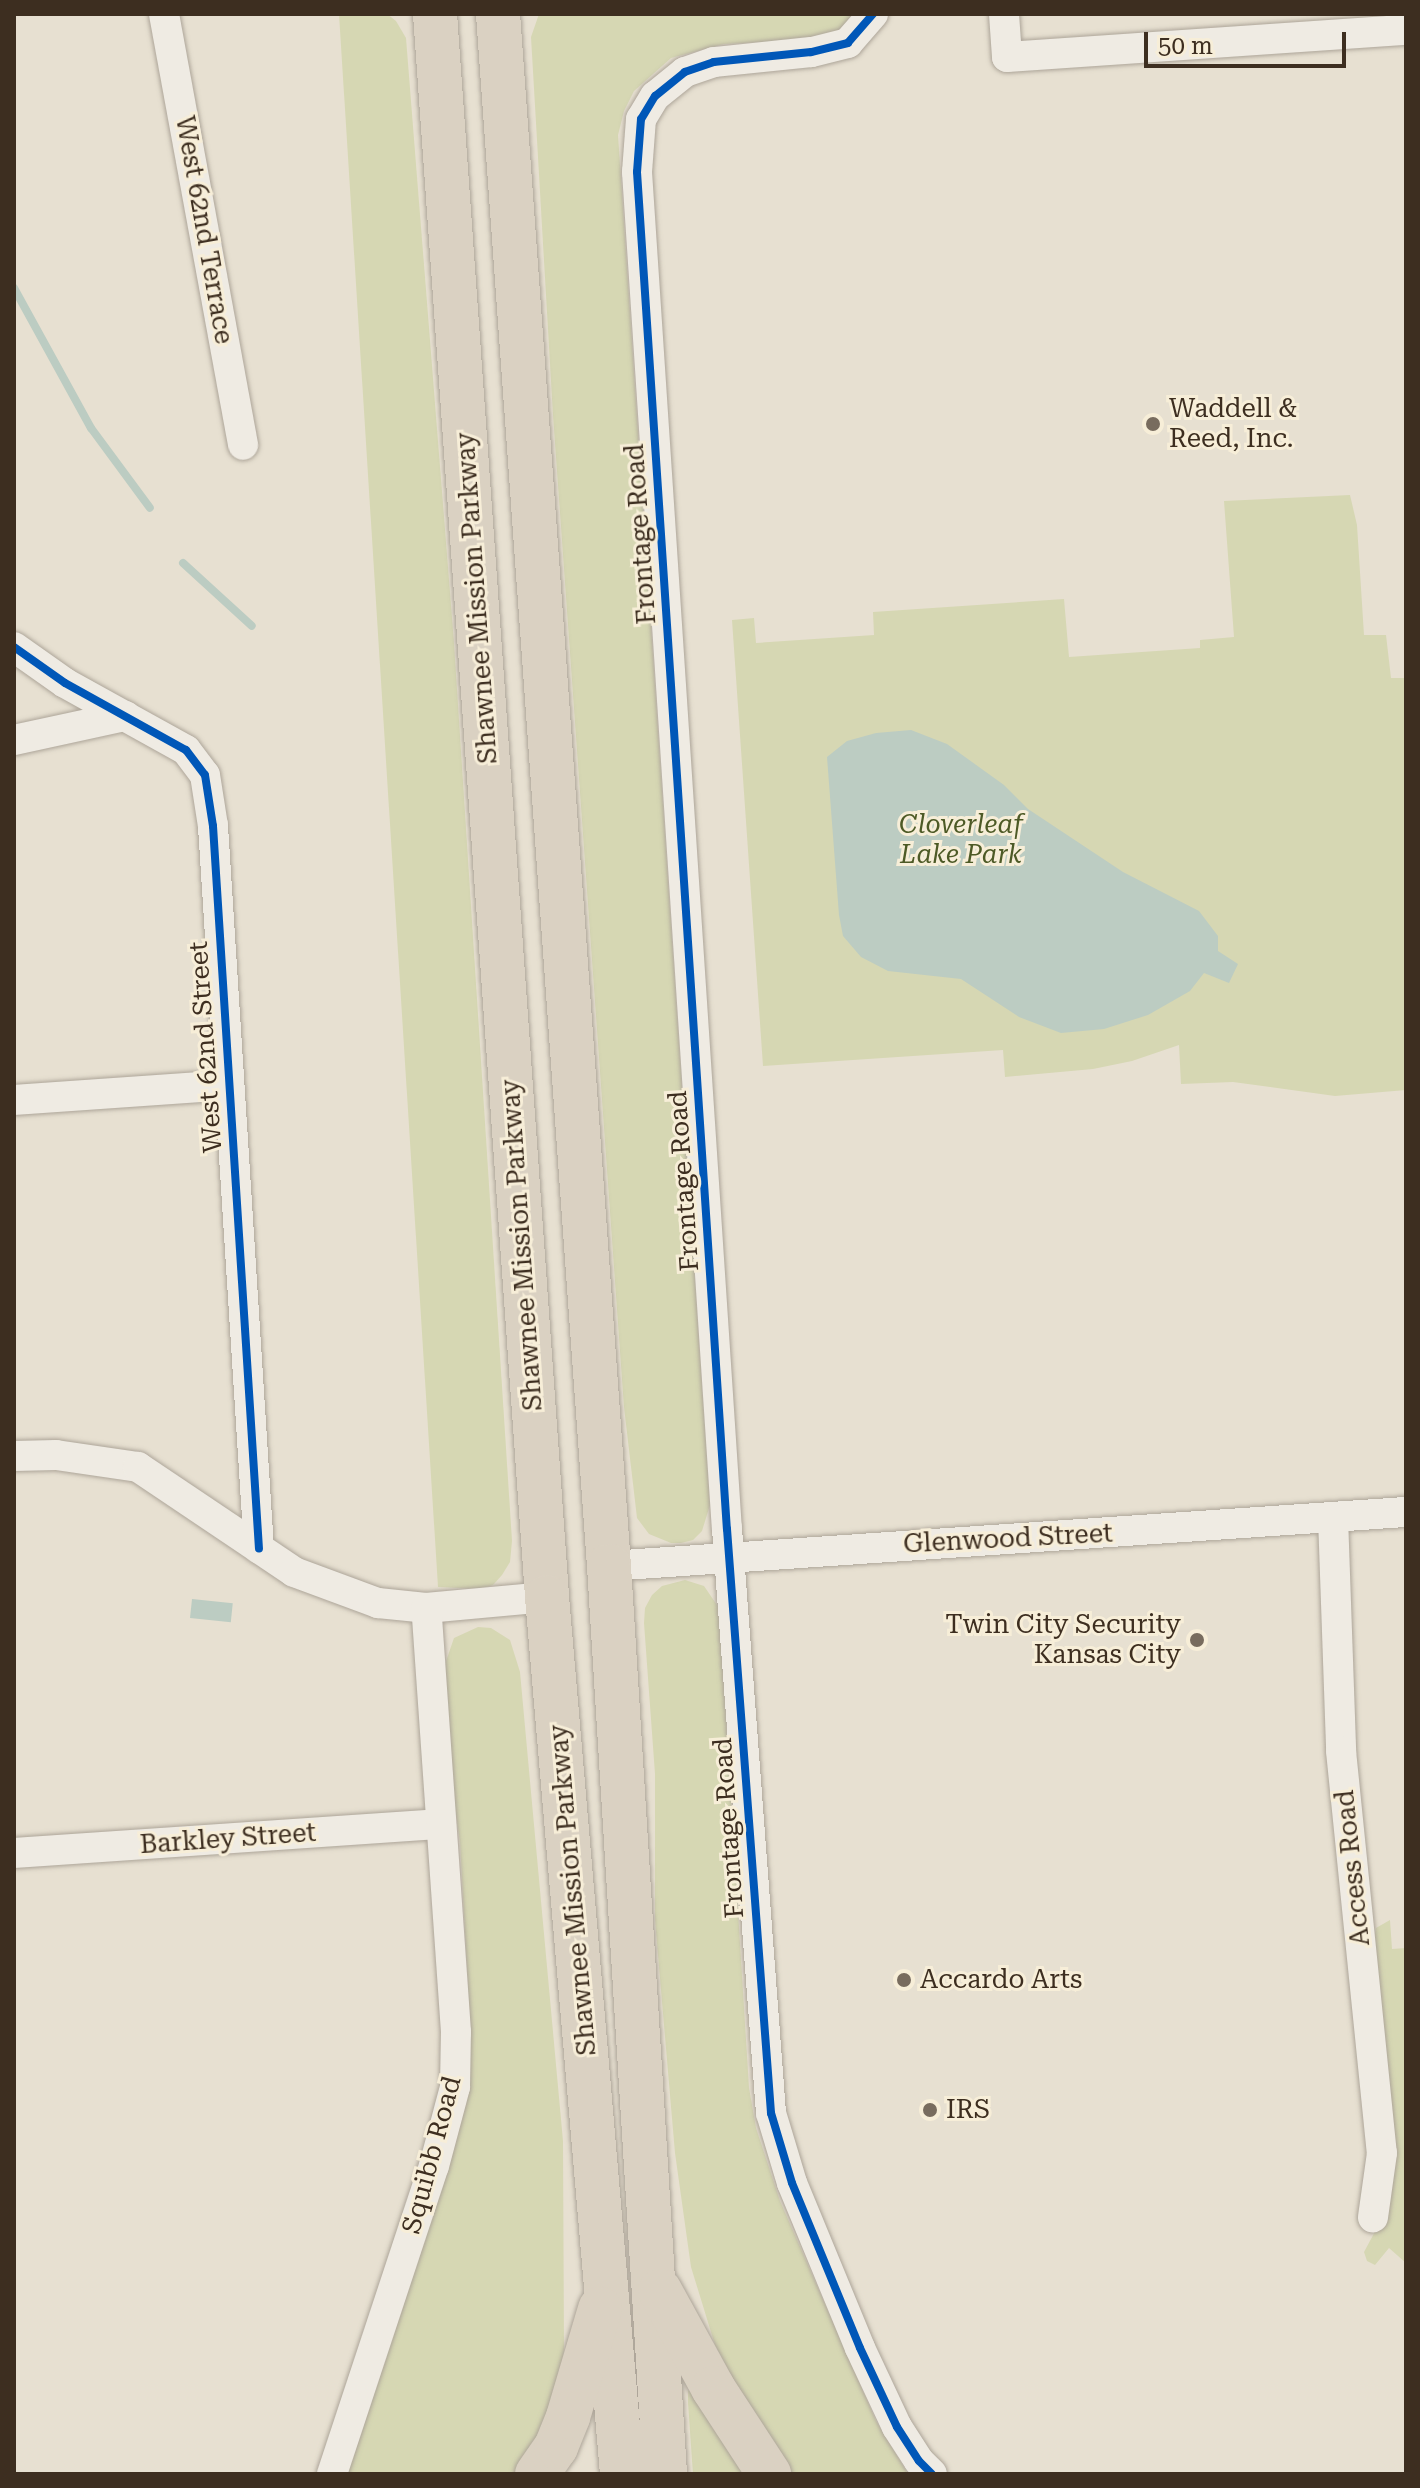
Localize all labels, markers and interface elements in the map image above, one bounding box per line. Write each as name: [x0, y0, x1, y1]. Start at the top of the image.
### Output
scale bar: [1148, 16, 1350, 66]
text: 50 m: [1158, 32, 1213, 60]
street label: West 62nd Terrace: [169, 114, 239, 346]
place label: Waddell & Reed, Inc.: [1169, 393, 1297, 454]
marker: Waddell & Reed, Inc.: [1144, 415, 1162, 433]
street label: Shawnee Mission Parkway: [450, 431, 504, 765]
street label: Frontage Road: [619, 443, 663, 625]
park label: Cloverleaf Lake Park: [899, 809, 1023, 870]
street label: West 62nd Street: [183, 940, 229, 1154]
street label: Shawnee Mission Parkway: [495, 1078, 549, 1412]
street label: Frontage Road: [662, 1090, 706, 1272]
street label: Glenwood Street: [903, 1518, 1113, 1560]
place label: Twin City Security Kansas City: [945, 1609, 1181, 1670]
marker: Twin City Security Kansas City: [1188, 1631, 1206, 1649]
street label: Shawnee Mission Parkway: [543, 1723, 603, 2057]
street label: Frontage Road: [707, 1737, 751, 1919]
street label: Access Road: [1329, 1789, 1377, 1947]
street label: Barkley Street: [139, 1817, 317, 1861]
place label: Accardo Arts: [920, 1964, 1082, 1996]
marker: Accardo Arts: [895, 1971, 913, 1989]
street label: Squibb Road: [396, 2073, 468, 2237]
place label: IRS: [946, 2094, 990, 2126]
marker: IRS: [921, 2101, 939, 2119]

